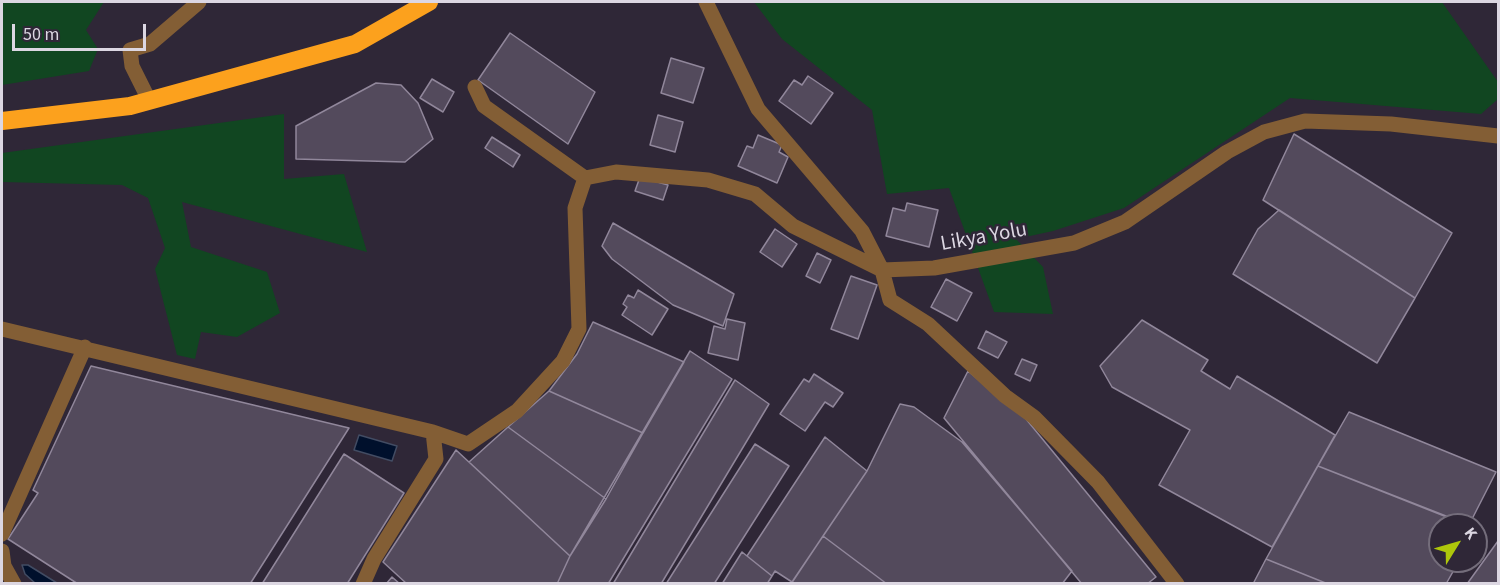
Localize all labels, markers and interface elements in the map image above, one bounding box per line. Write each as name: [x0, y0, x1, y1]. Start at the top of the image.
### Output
scale bar: [15, 12, 148, 50]
text: 50 m: [23, 22, 59, 47]
street label: Likya Yolu: [939, 218, 1029, 258]
north arrow: [1428, 513, 1488, 573]
text: K: [1459, 523, 1483, 544]

